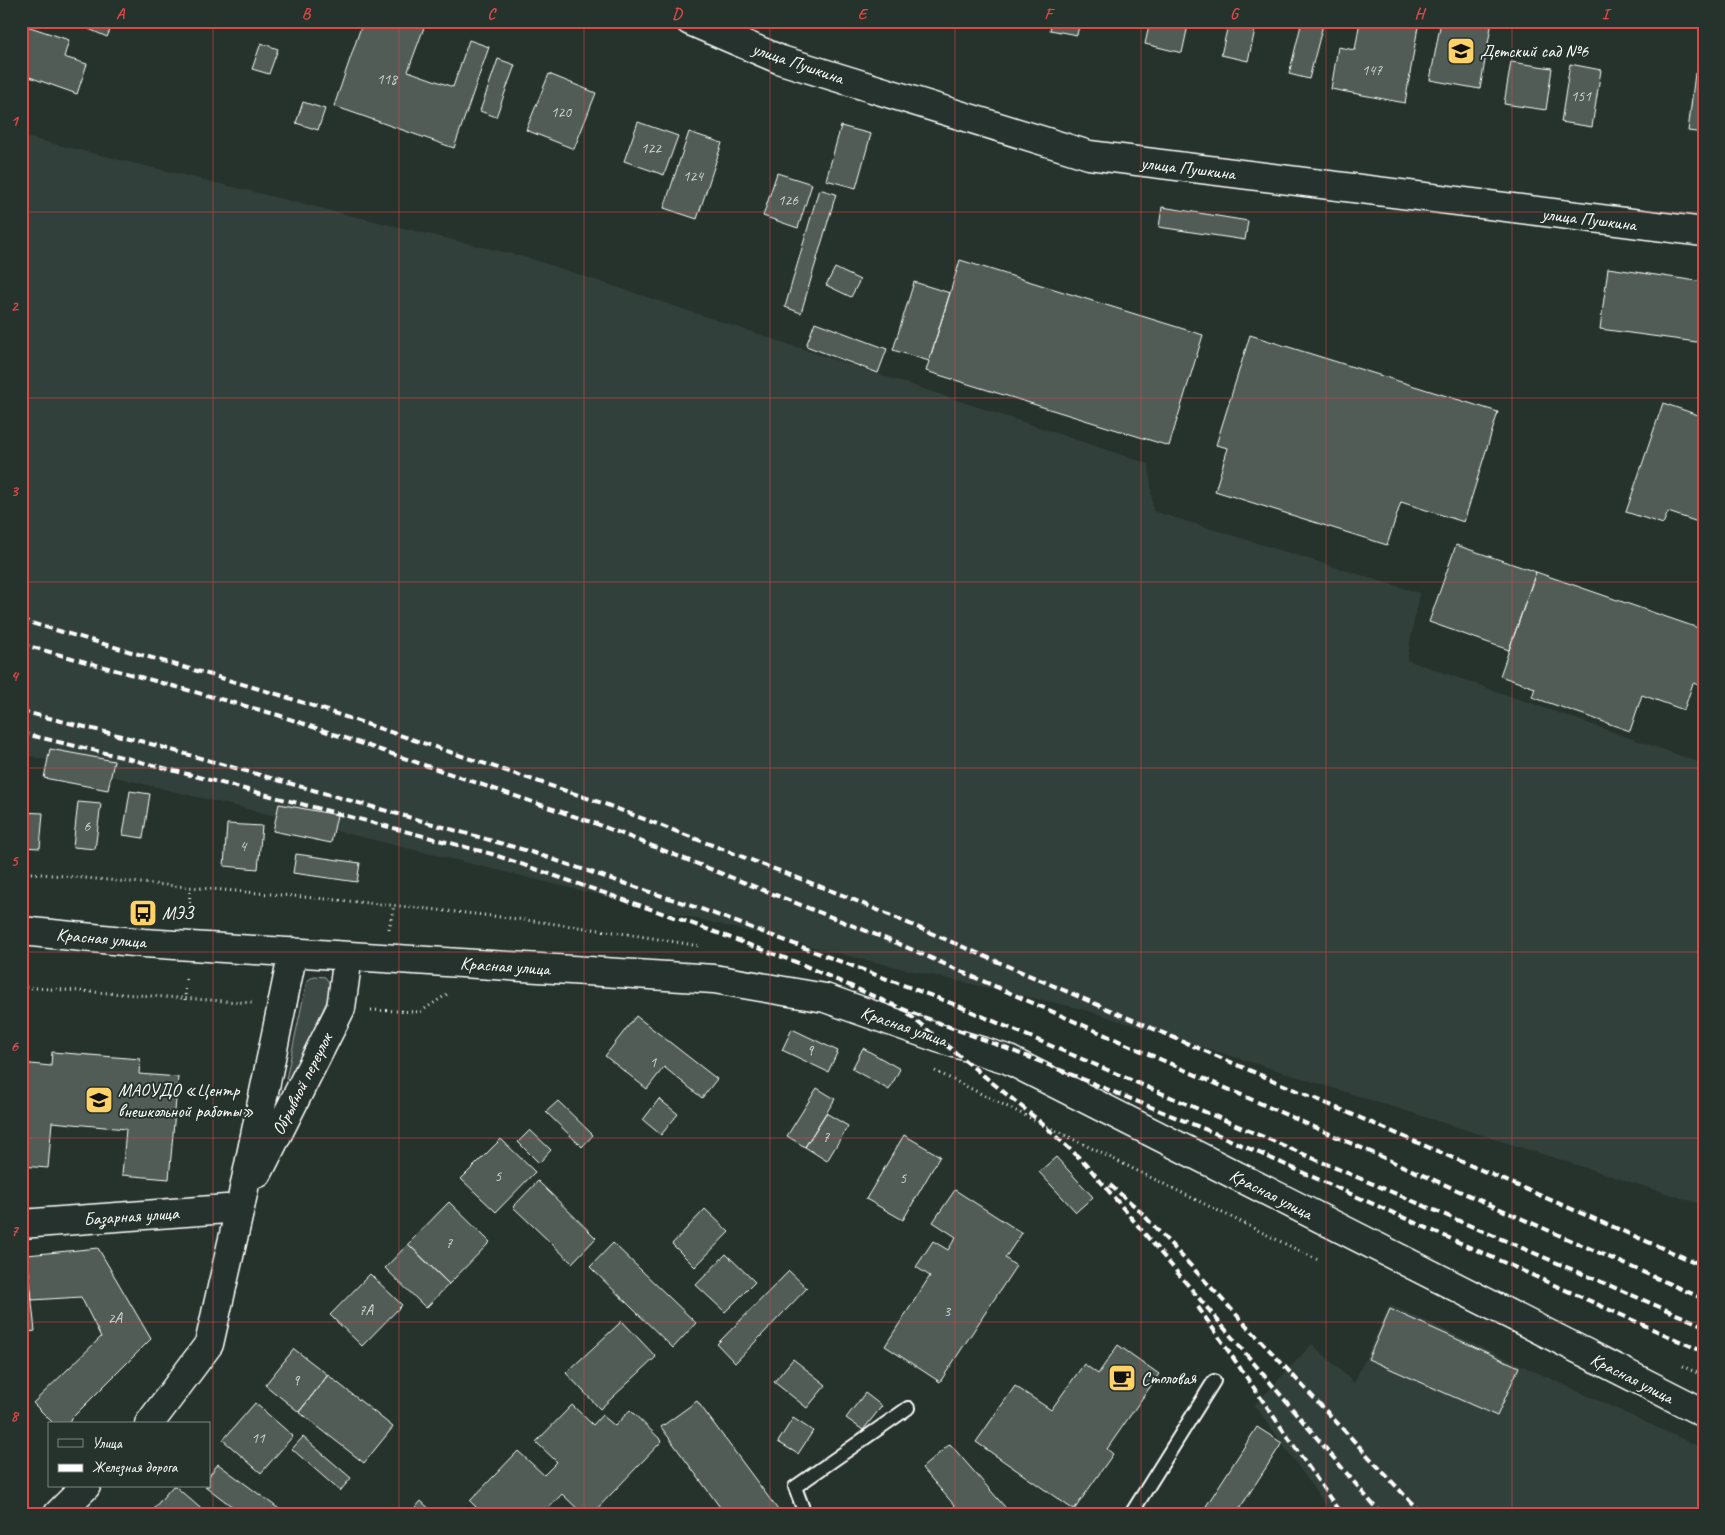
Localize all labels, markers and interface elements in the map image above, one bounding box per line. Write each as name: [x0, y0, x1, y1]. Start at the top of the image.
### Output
text: A: [116, 4, 126, 24]
text: B: [302, 4, 312, 24]
text: C: [487, 4, 497, 24]
text: D: [672, 4, 683, 24]
text: E: [858, 4, 869, 24]
text: F: [1044, 4, 1055, 24]
text: G: [1230, 4, 1240, 24]
text: H: [1414, 4, 1426, 24]
text: I: [1602, 4, 1612, 24]
school or university icon: Детский сад №6: [1446, 36, 1476, 66]
street label: улица Пушкина: [749, 37, 848, 89]
place label: Детский сад №6: [1480, 40, 1589, 62]
house number: 147: [1362, 61, 1383, 80]
house number: 118: [377, 70, 398, 89]
house number: 151: [1571, 87, 1592, 106]
house number: 120: [551, 103, 572, 122]
text: 1: [10, 111, 19, 131]
house number: 122: [641, 139, 662, 158]
street label: улица Пушкина: [1139, 151, 1238, 185]
house number: 124: [683, 167, 704, 186]
house number: 126: [778, 191, 799, 210]
street label: улица Пушкина: [1540, 202, 1639, 236]
text: 2: [10, 296, 19, 316]
text: 3: [10, 481, 19, 501]
text: 4: [10, 666, 19, 686]
house number: 6: [84, 817, 92, 836]
house number: 4: [240, 837, 248, 856]
text: 5: [11, 851, 20, 871]
bus stop icon: МЭЗ: [128, 898, 158, 928]
place label: МЭЗ: [162, 902, 194, 924]
street label: Красная улица: [55, 923, 148, 953]
street label: Красная улица: [459, 952, 552, 980]
street label: Красная улица: [858, 1001, 952, 1052]
street label: Обрывной переулок: [267, 1027, 338, 1139]
text: 6: [10, 1036, 19, 1056]
house number: 9: [807, 1041, 815, 1060]
house number: 1: [650, 1053, 658, 1072]
place label: МАОУДО «Центр внешкольной работы»: [118, 1079, 254, 1122]
school or university icon: МАОУДО «Центр внешкольной работы»: [84, 1085, 114, 1115]
house number: 7: [823, 1128, 831, 1147]
street label: Красная улица: [1226, 1164, 1317, 1225]
house number: 5: [495, 1167, 503, 1186]
house number: 5: [900, 1169, 908, 1188]
street label: Базарная улица: [83, 1202, 181, 1231]
text: 7: [10, 1221, 19, 1241]
house number: 7: [446, 1234, 454, 1253]
house number: 7А: [359, 1301, 375, 1320]
house number: 3: [944, 1302, 952, 1321]
house number: 2А: [108, 1309, 124, 1328]
street label: Красная улица: [1587, 1348, 1678, 1409]
cafe icon: Столовая: [1107, 1363, 1137, 1393]
place label: Столовая: [1141, 1367, 1198, 1389]
house number: 9: [293, 1371, 301, 1390]
text: 8: [10, 1406, 19, 1426]
legend: [48, 1422, 210, 1488]
house number: 11: [251, 1429, 266, 1448]
text: Улица: [92, 1434, 123, 1453]
text: Железная дорога: [92, 1458, 179, 1477]

